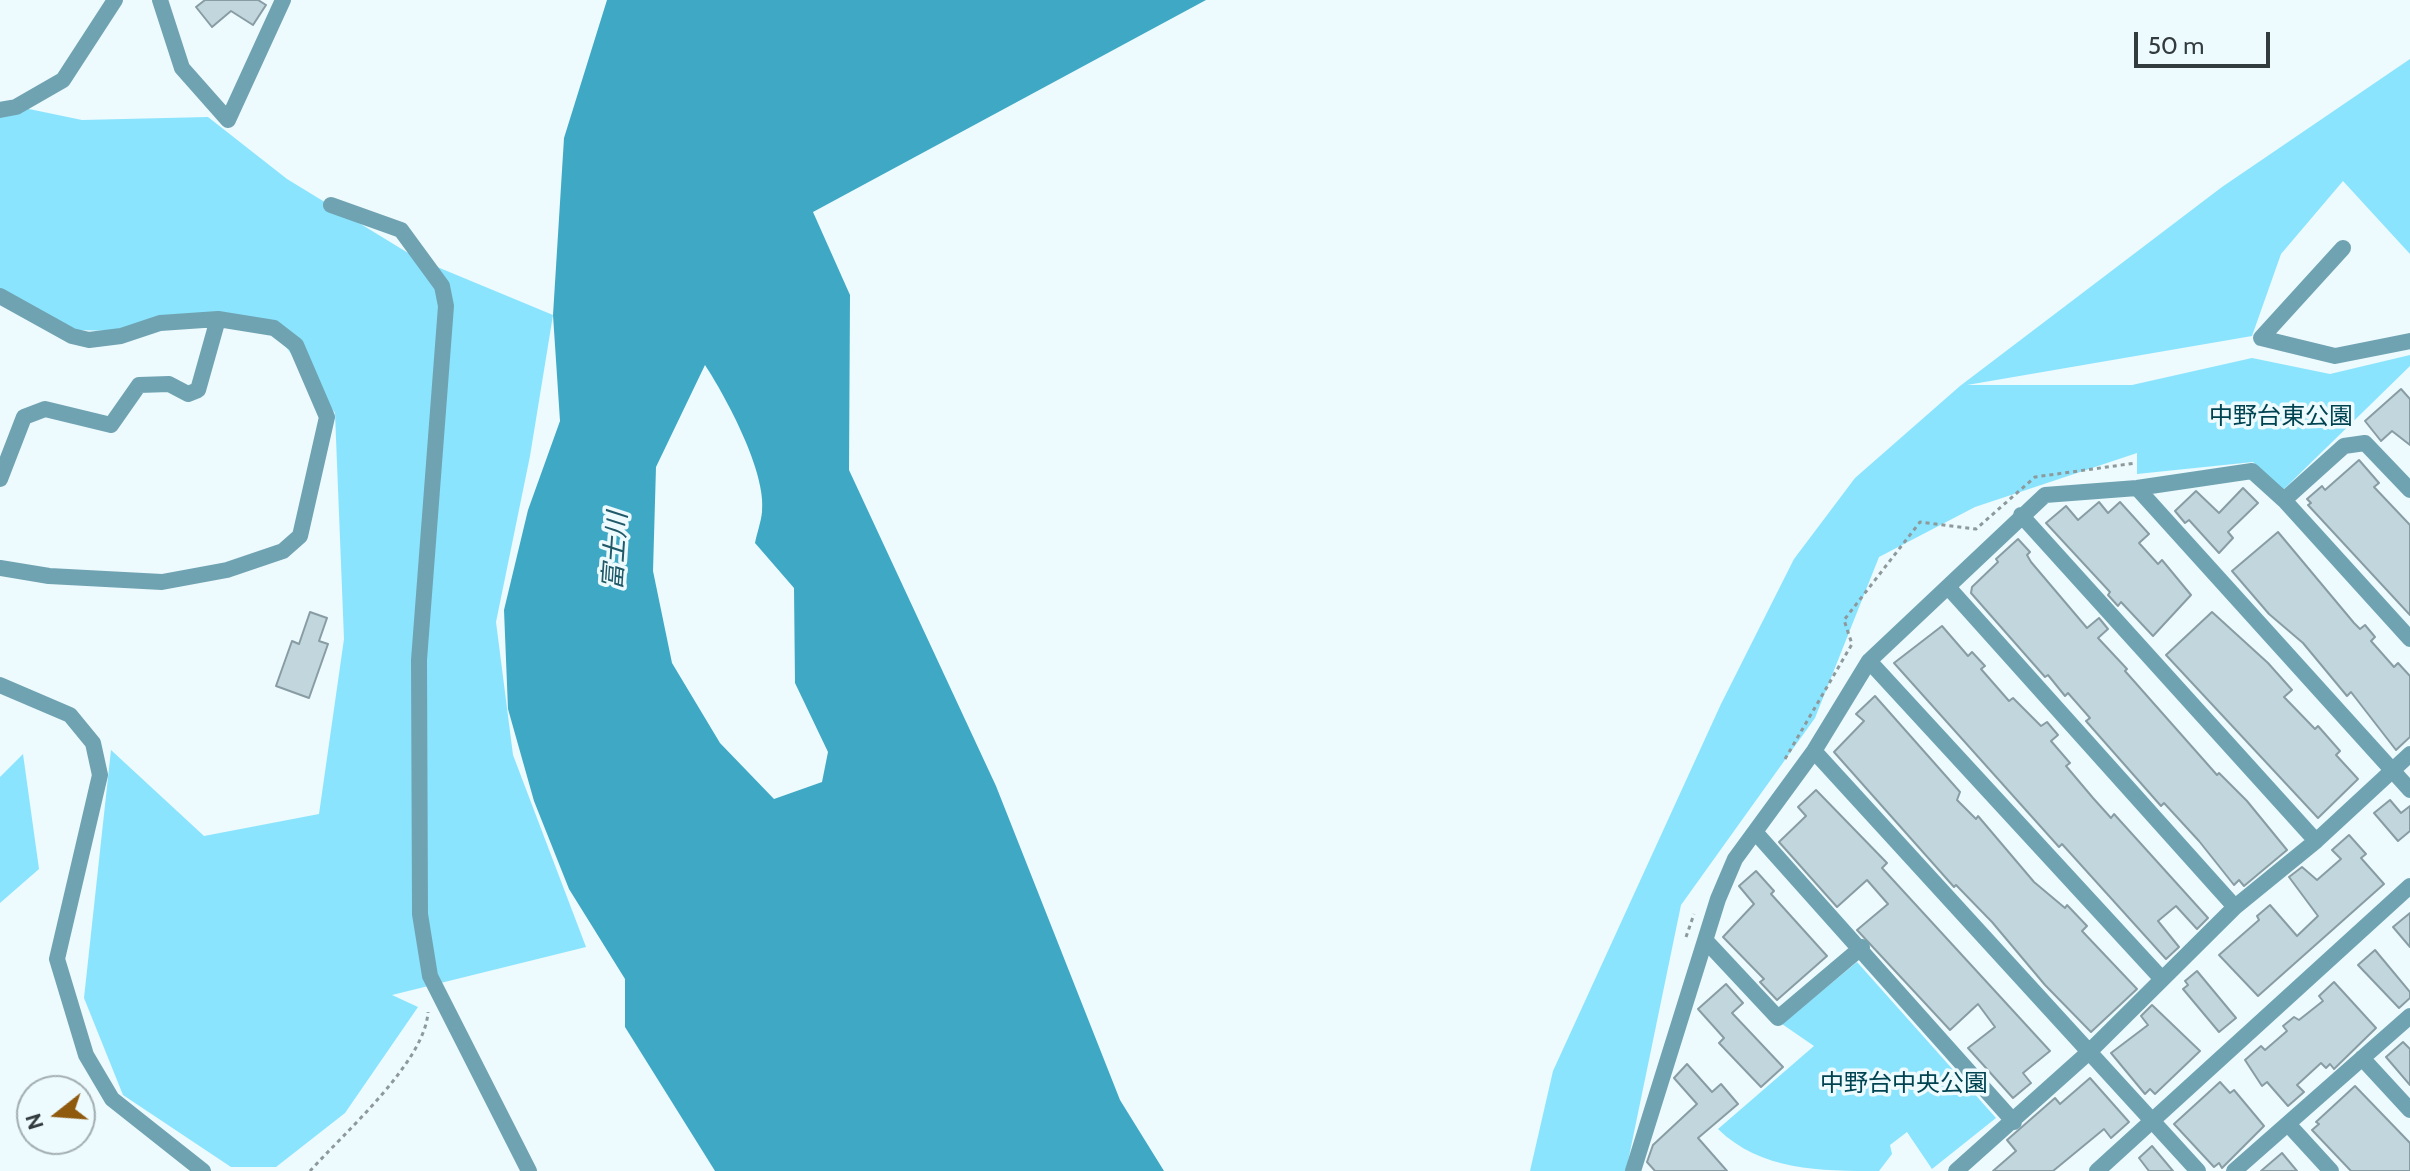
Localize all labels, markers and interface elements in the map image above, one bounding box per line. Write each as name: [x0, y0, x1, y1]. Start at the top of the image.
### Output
scale bar: [2138, 16, 2274, 66]
text: 50 m: [2148, 31, 2204, 60]
park label: 中野台東公園: [2209, 403, 2353, 431]
water label: 富士川: [598, 511, 634, 591]
park label: 中野台中央公園: [1820, 1070, 1988, 1098]
north arrow: [16, 1075, 96, 1155]
text: N: [19, 1110, 50, 1133]

